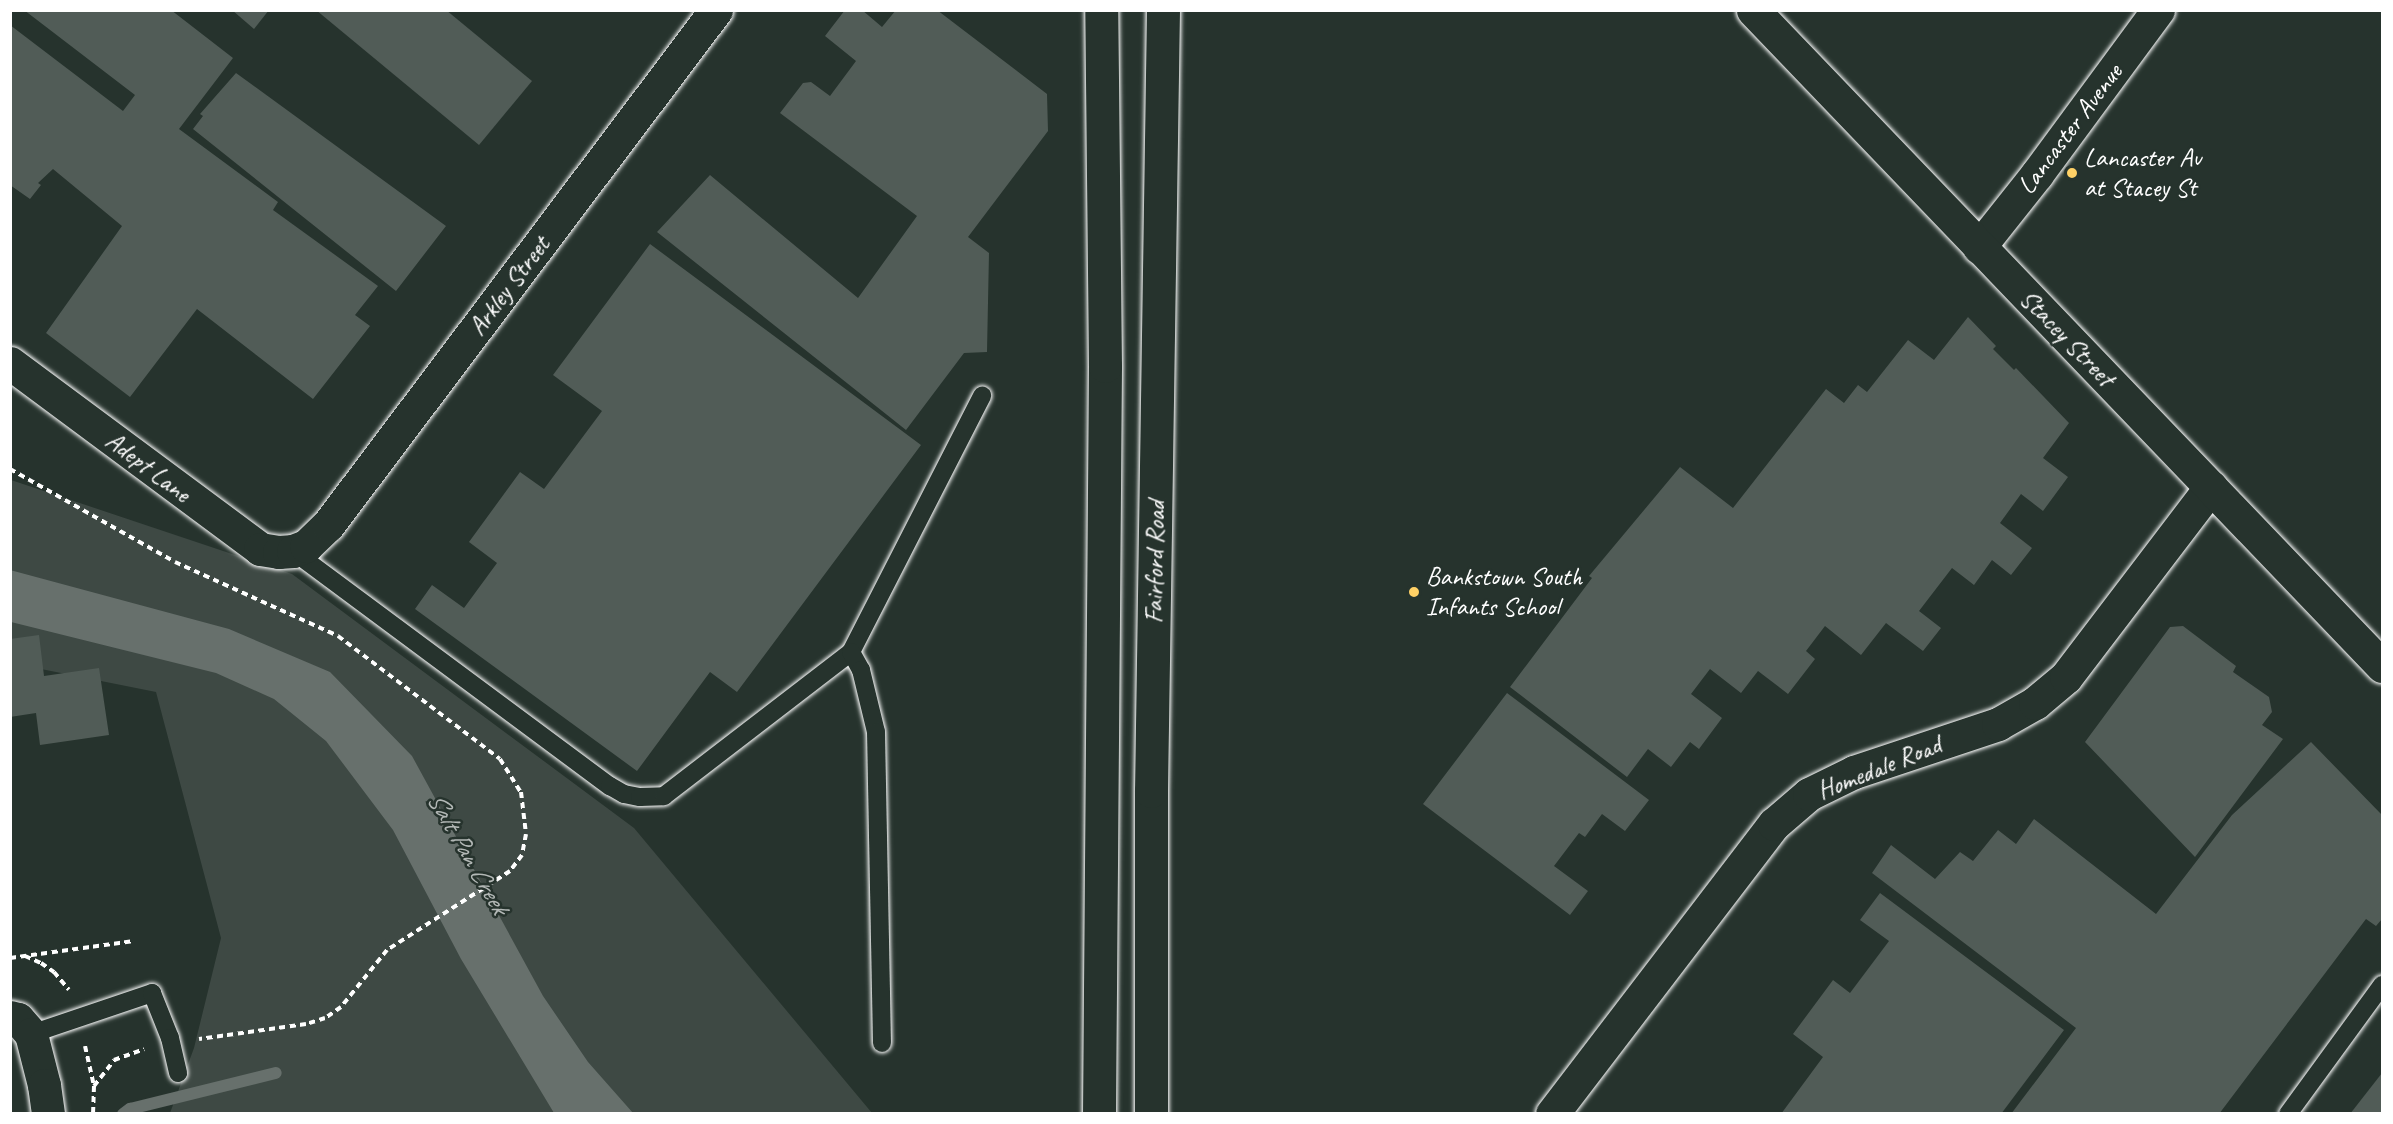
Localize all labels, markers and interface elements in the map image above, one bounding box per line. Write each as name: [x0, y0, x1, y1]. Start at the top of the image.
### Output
street label: Lancaster Avenue: [2011, 58, 2129, 200]
place label: Lancaster Av at Stacey St: [2084, 142, 2201, 204]
marker: Lancaster Av at Stacey St: [2065, 166, 2079, 180]
street label: Arkley Street: [462, 230, 556, 342]
street label: Stacey Street: [2013, 283, 2121, 393]
street label: Adept Lane: [99, 425, 197, 509]
street label: Fairford Road: [1138, 500, 1172, 624]
place label: Bankstown South Infants School: [1426, 561, 1582, 622]
marker: Bankstown South Infants School: [1407, 585, 1421, 599]
street label: Homedale Road: [1813, 729, 1945, 807]
water label: Salt Pan Creek: [420, 786, 516, 920]

